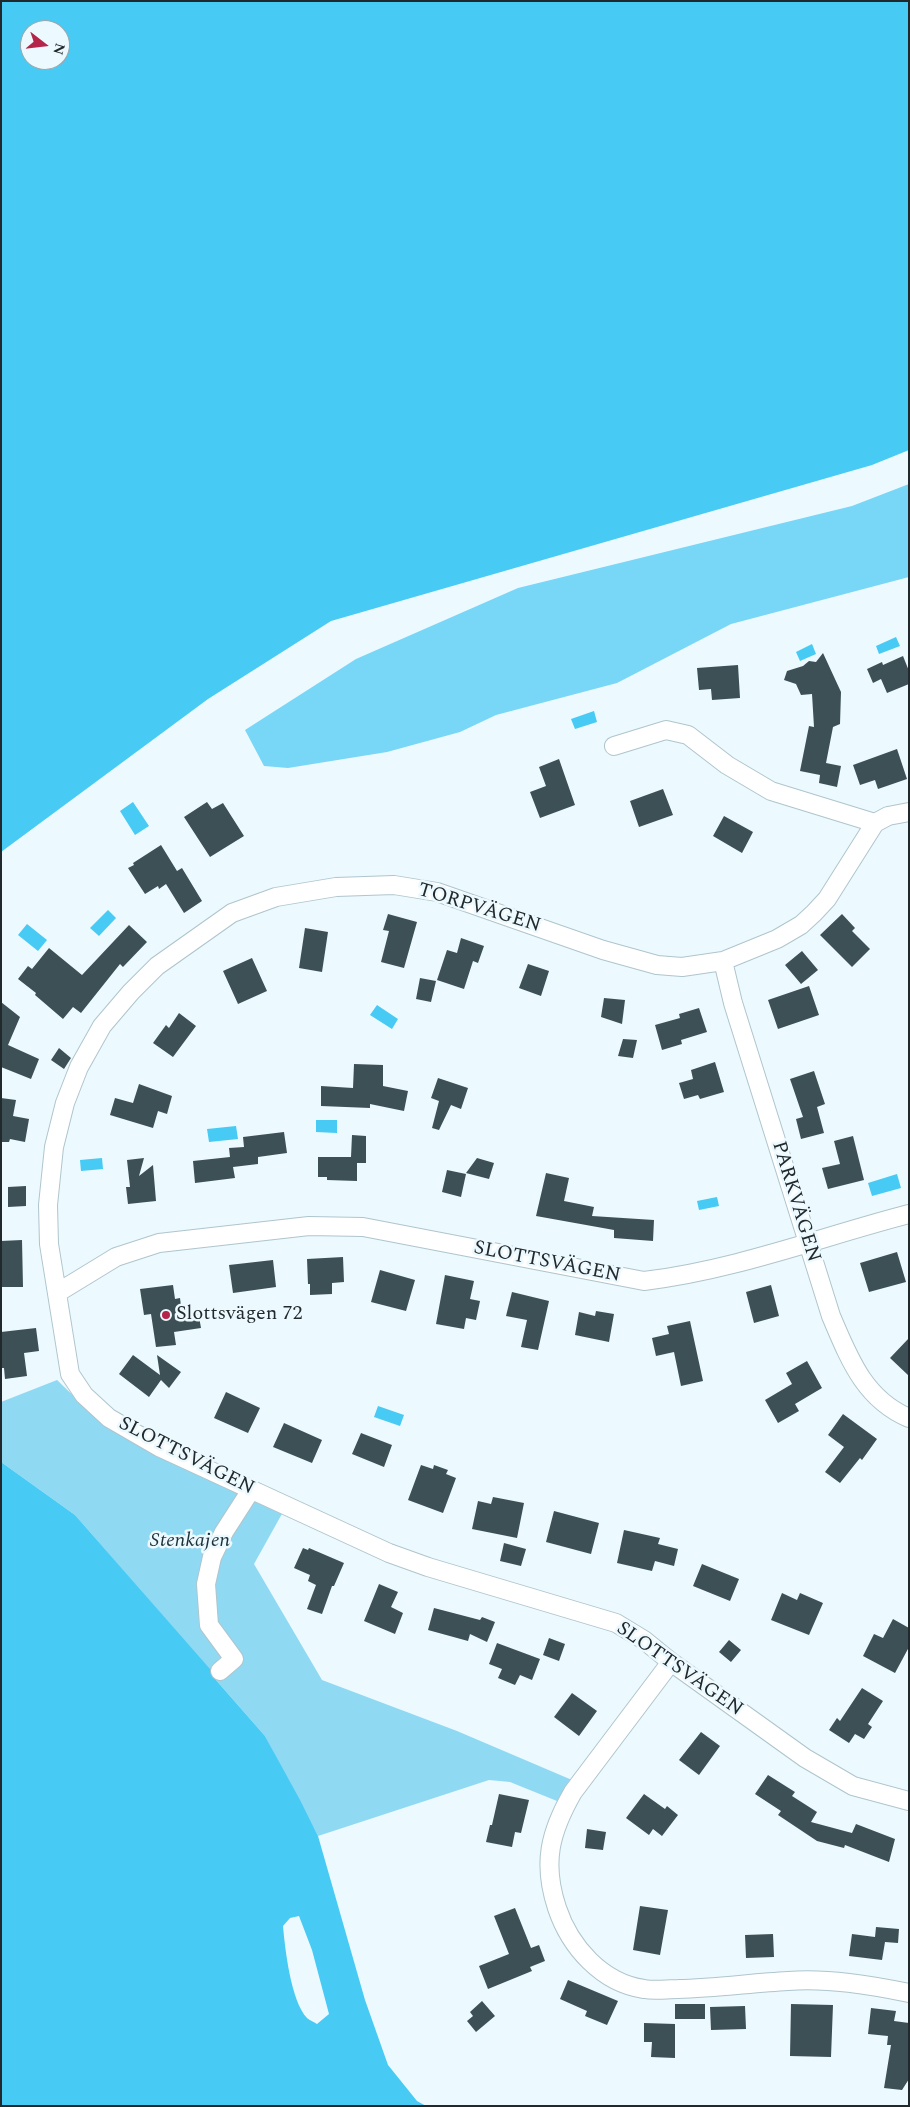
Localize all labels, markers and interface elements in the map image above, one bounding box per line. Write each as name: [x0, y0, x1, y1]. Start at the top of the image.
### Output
north arrow: [20, 20, 70, 70]
text: N: [47, 41, 71, 57]
street label: TORPVÄGEN: [415, 879, 543, 939]
street label: PARKVÄGEN: [765, 1139, 825, 1265]
street label: SLOTTSVÄGEN: [472, 1237, 622, 1289]
place label: Slottsvägen 72: [176, 1303, 302, 1327]
marker: Slottsvägen 72: [160, 1309, 172, 1321]
street label: SLOTTSVÄGEN: [114, 1412, 258, 1502]
park label: Stenkajen: [150, 1530, 230, 1554]
street label: SLOTTSVÄGEN: [611, 1617, 747, 1723]

